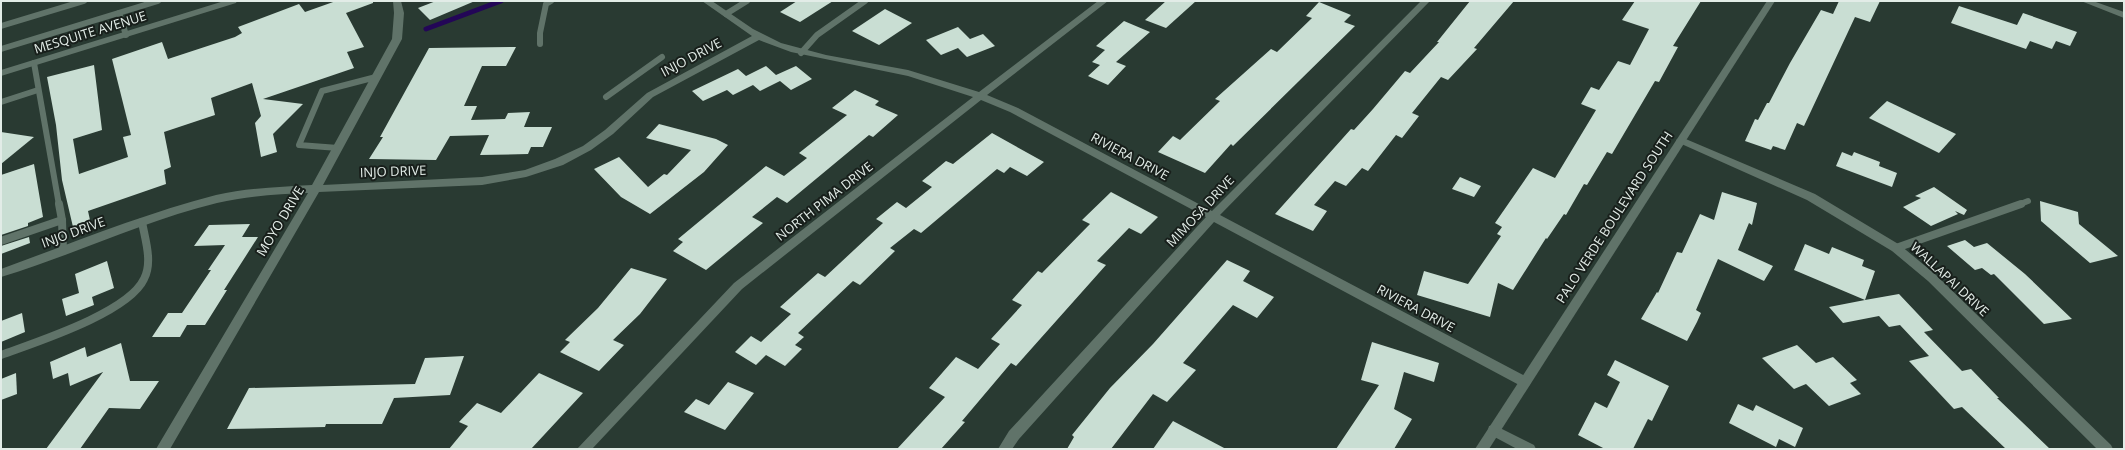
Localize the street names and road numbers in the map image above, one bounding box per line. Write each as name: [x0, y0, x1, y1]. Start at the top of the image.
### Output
street label: MESQUITE AVENUE: [32, 6, 148, 58]
street label: INJO DRIVE: [657, 33, 725, 81]
street label: RIVIERA DRIVE: [1088, 128, 1172, 184]
street label: PALO VERDE BOULEVARD SOUTH: [1552, 128, 1676, 306]
street label: NORTH PIMA DRIVE: [772, 157, 876, 245]
street label: INJO DRIVE: [359, 161, 427, 181]
street label: MIMOSA DRIVE: [1162, 171, 1238, 251]
street label: MOYO DRIVE: [252, 183, 308, 259]
street label: INJO DRIVE: [39, 212, 107, 252]
street label: WALLAPAI DRIVE: [1907, 238, 1993, 320]
street label: RIVIERA DRIVE: [1374, 280, 1458, 336]

